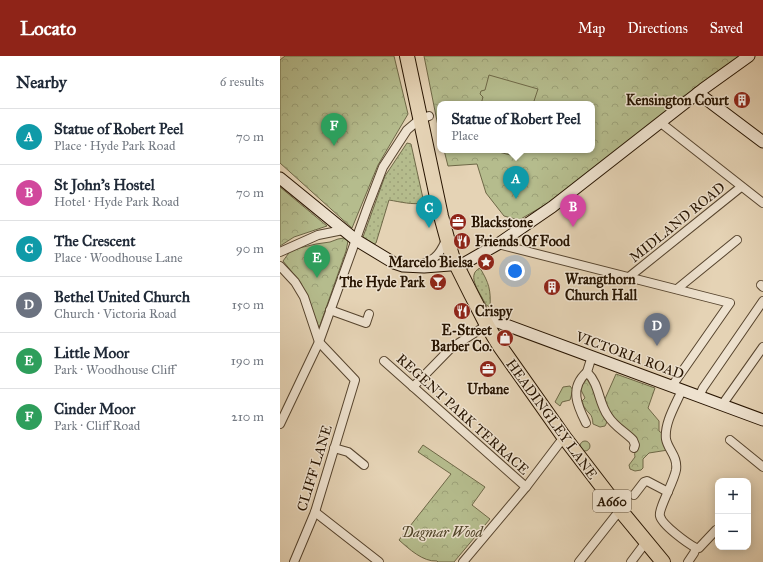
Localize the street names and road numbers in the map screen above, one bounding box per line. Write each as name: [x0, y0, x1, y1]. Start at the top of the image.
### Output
street label: MIDLAND ROAD: [626, 179, 729, 266]
street label: VICTORIA ROAD: [572, 328, 686, 383]
street label: REGENT PARK TERRACE: [393, 350, 532, 478]
street label: HEADINGLEY LANE: [502, 356, 601, 483]
street label: CLIFF LANE: [293, 423, 336, 513]
road number: A660: [593, 490, 631, 512]

